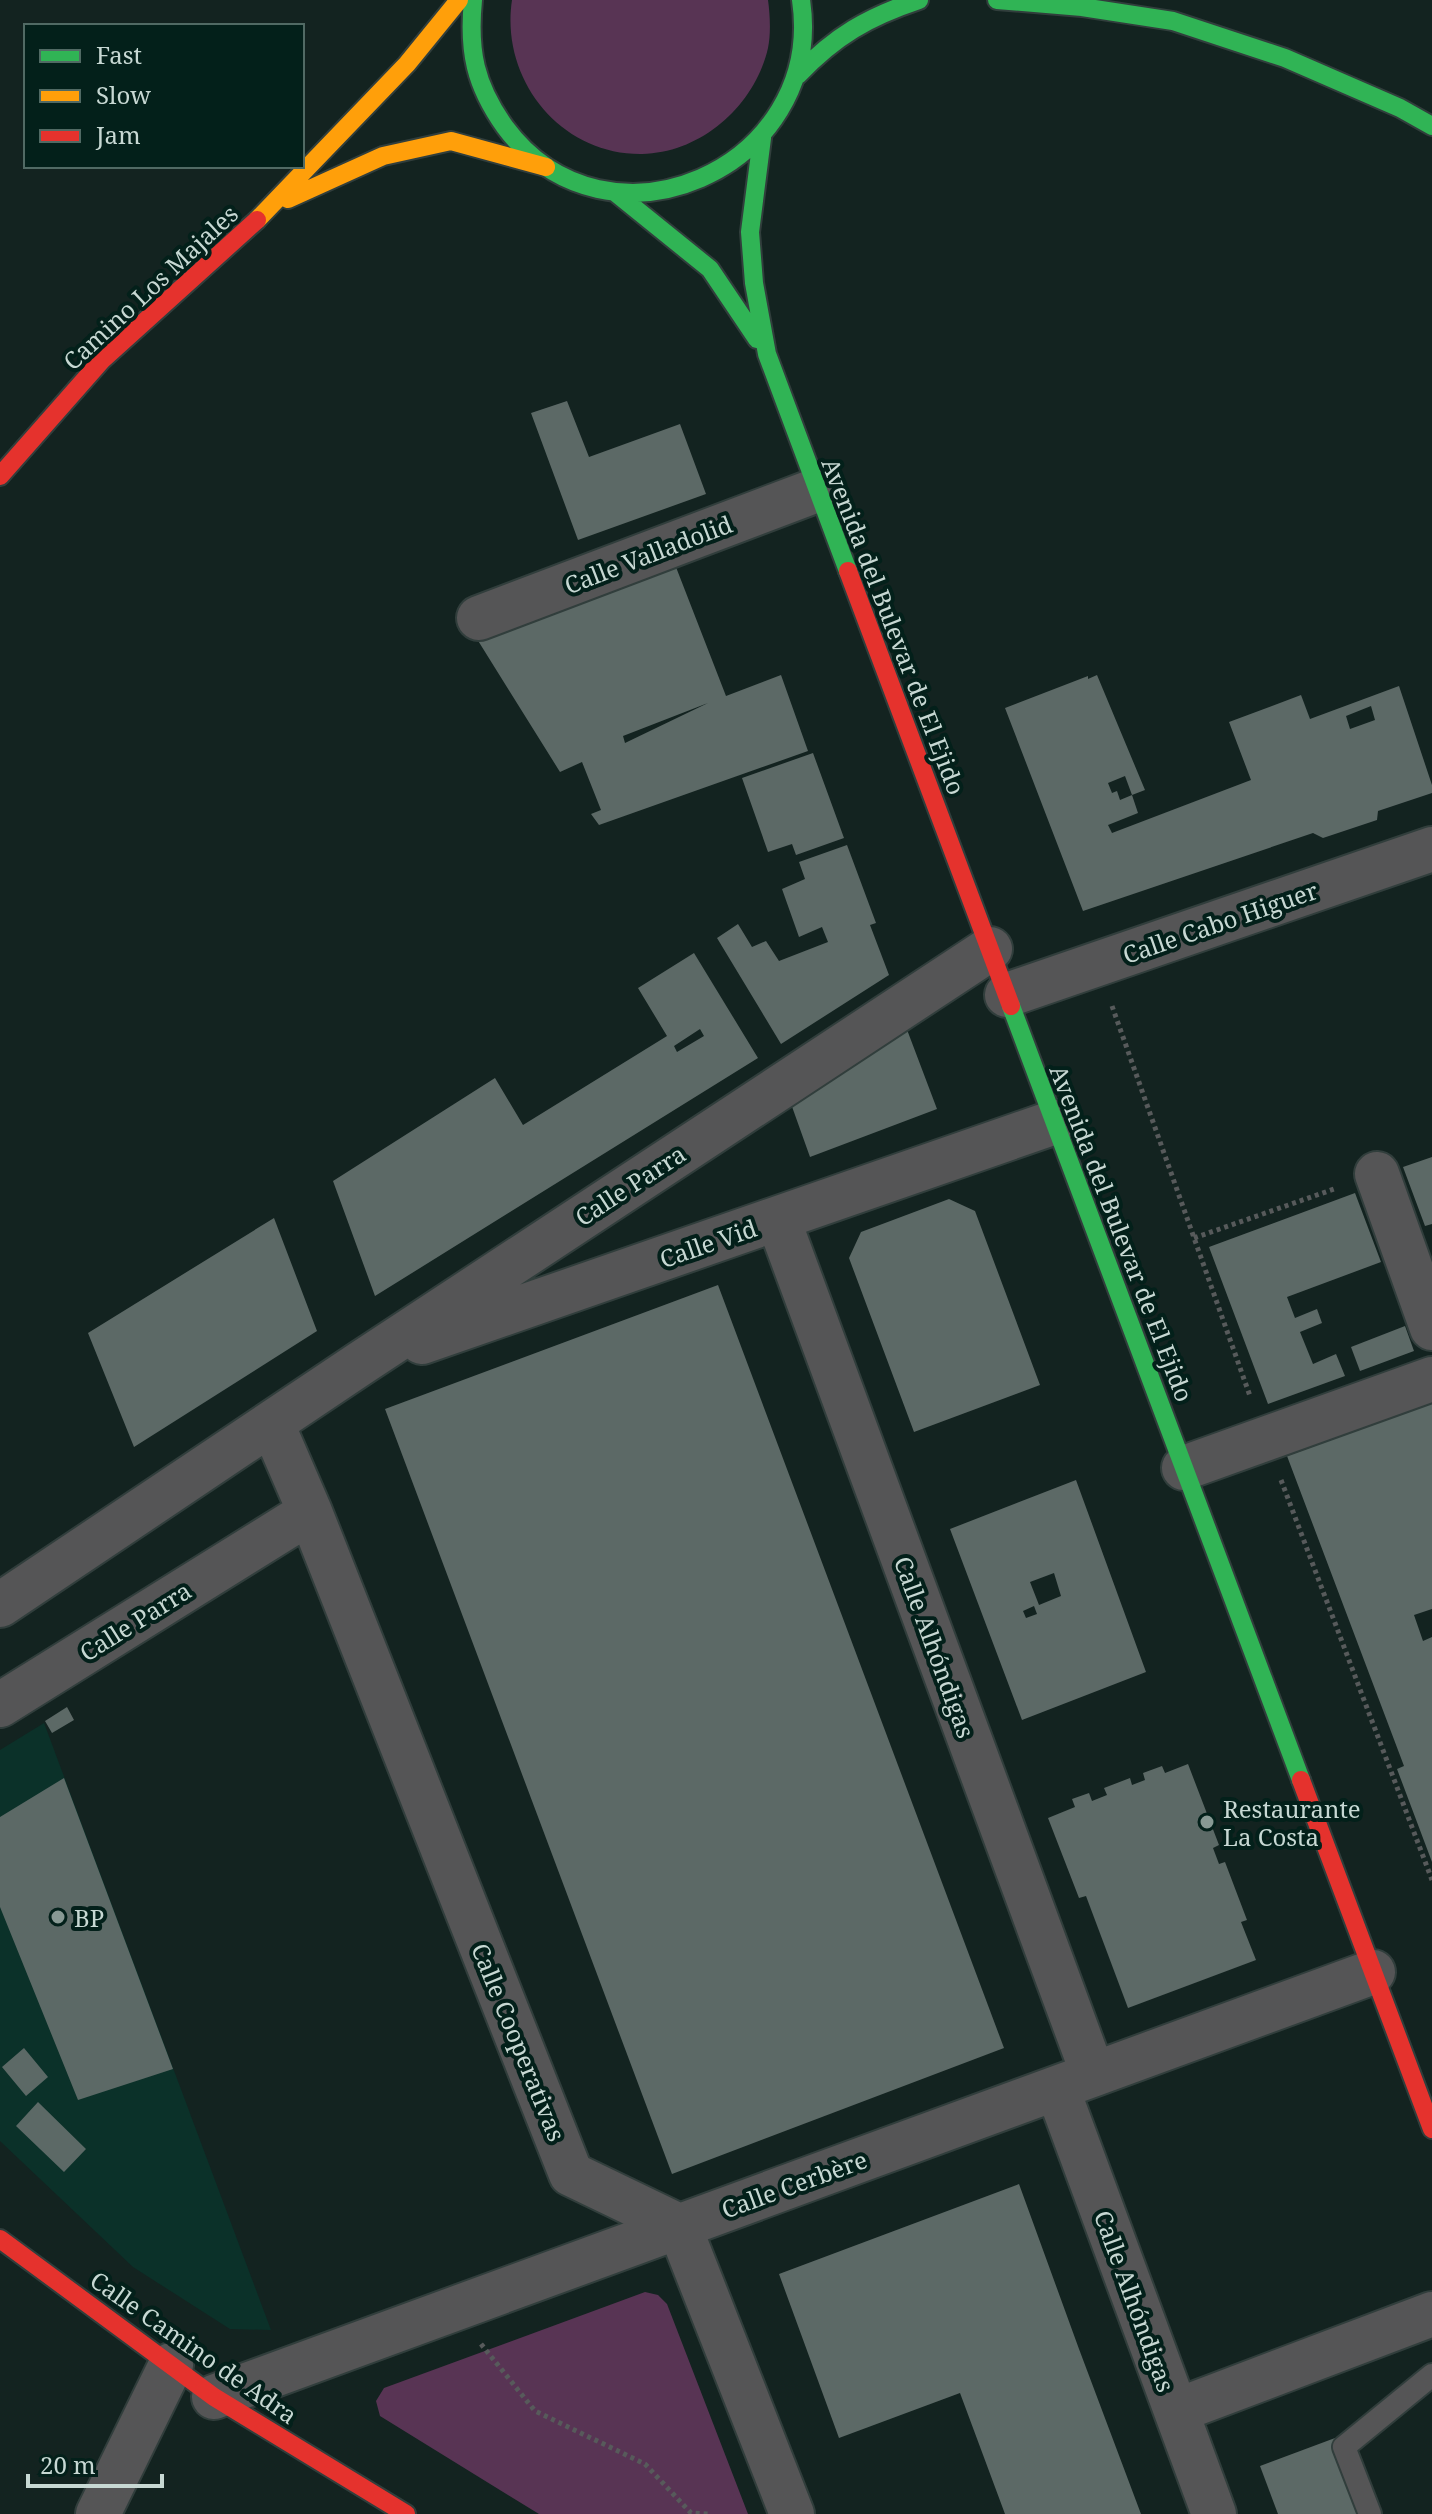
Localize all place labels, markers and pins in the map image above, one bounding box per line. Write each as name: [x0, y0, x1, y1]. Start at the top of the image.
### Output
place label: Restaurante La Costa: [1223, 1792, 1361, 1853]
marker: Restaurante La Costa: [1198, 1813, 1216, 1831]
place label: BP: [74, 1901, 104, 1934]
marker: BP: [49, 1908, 67, 1926]

